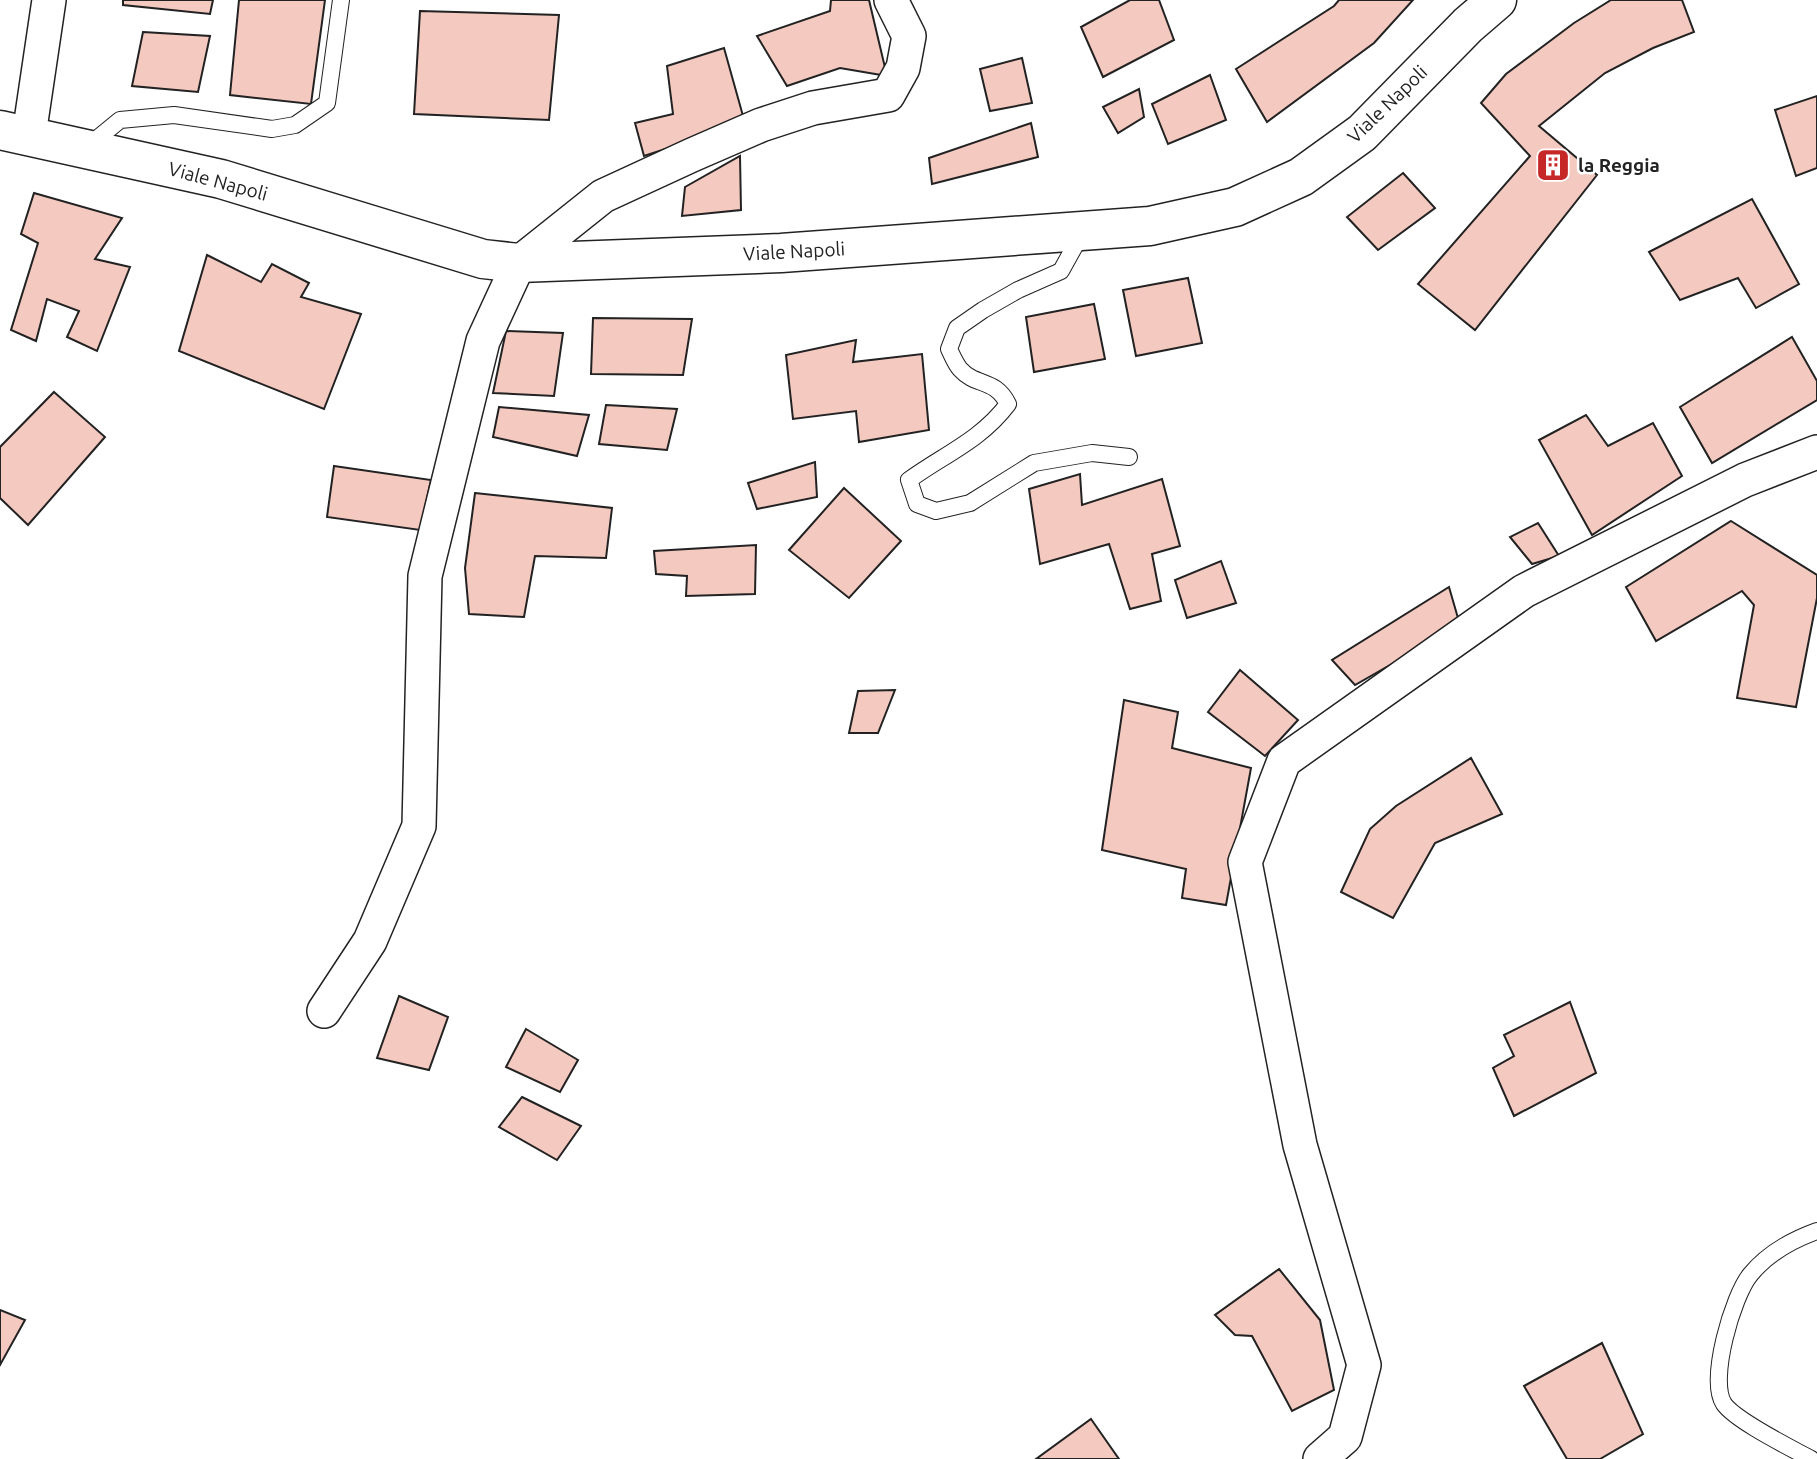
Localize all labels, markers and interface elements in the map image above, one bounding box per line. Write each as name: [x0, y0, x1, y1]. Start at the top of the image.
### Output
street label: Viale Napoli: [1343, 61, 1431, 147]
building icon: la Reggia: [1534, 146, 1572, 184]
place label: la Reggia: [1578, 154, 1660, 176]
street label: Viale Napoli: [166, 157, 270, 205]
street label: Viale Napoli: [742, 237, 846, 265]

